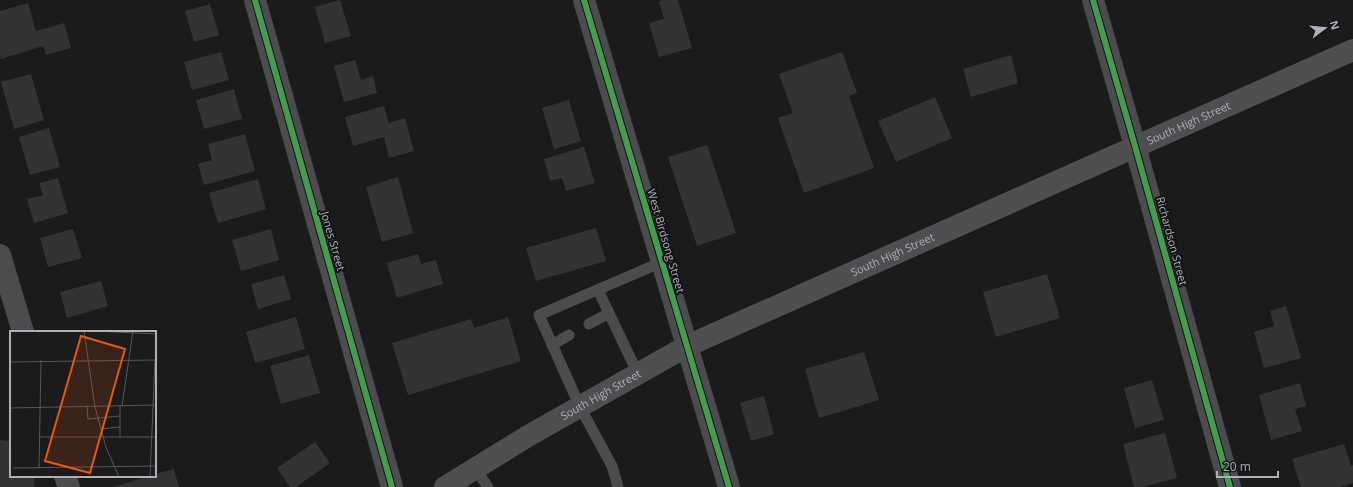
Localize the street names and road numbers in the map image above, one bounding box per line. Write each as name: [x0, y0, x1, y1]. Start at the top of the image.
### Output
street label: South High Street: [1144, 97, 1233, 148]
street label: West Birdsong Street: [644, 187, 689, 295]
street label: Richardson Street: [1153, 195, 1192, 287]
street label: Jones Street: [318, 208, 349, 272]
street label: South High Street: [848, 229, 937, 279]
street label: South High Street: [558, 366, 644, 423]

